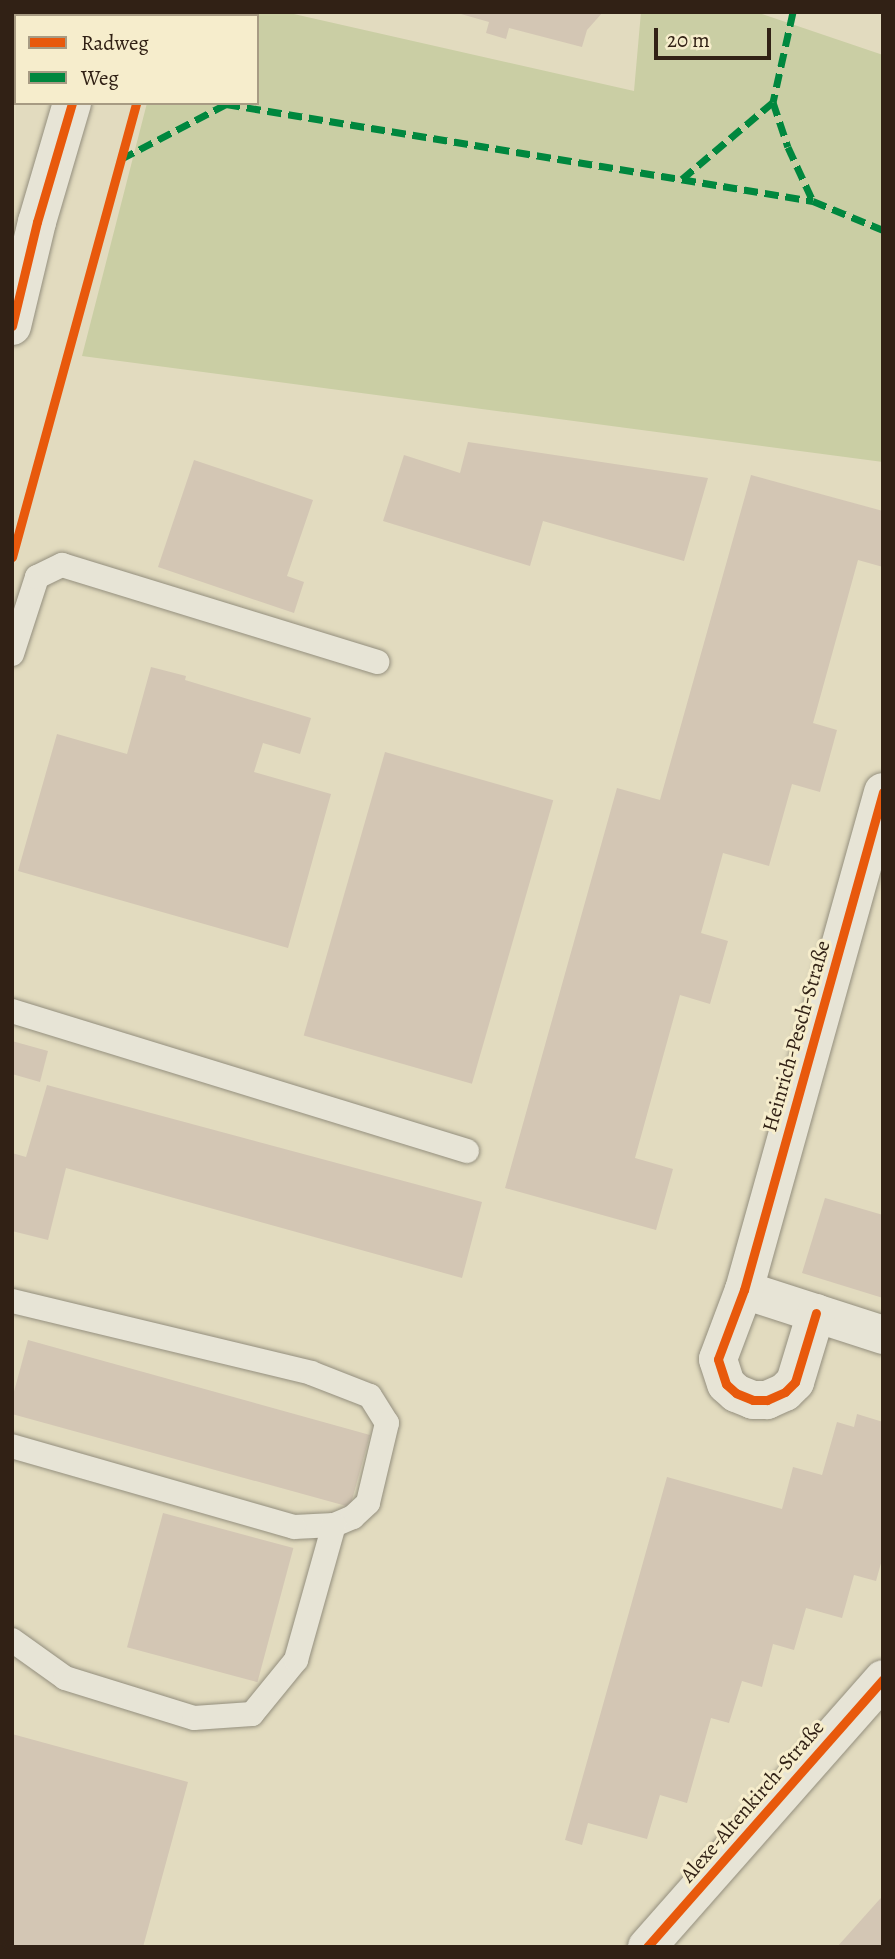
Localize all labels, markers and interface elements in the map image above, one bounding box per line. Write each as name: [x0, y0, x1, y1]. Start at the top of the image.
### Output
legend: [14, 14, 259, 105]
scale bar: [657, 14, 774, 58]
text: 20 m: [667, 26, 710, 54]
text: Radweg: [81, 29, 149, 57]
text: Weg: [81, 64, 119, 92]
street label: Heinrich-Pesch-Straße: [757, 937, 835, 1135]
street label: Alexe-Altenkirch-Straße: [675, 1715, 829, 1887]

